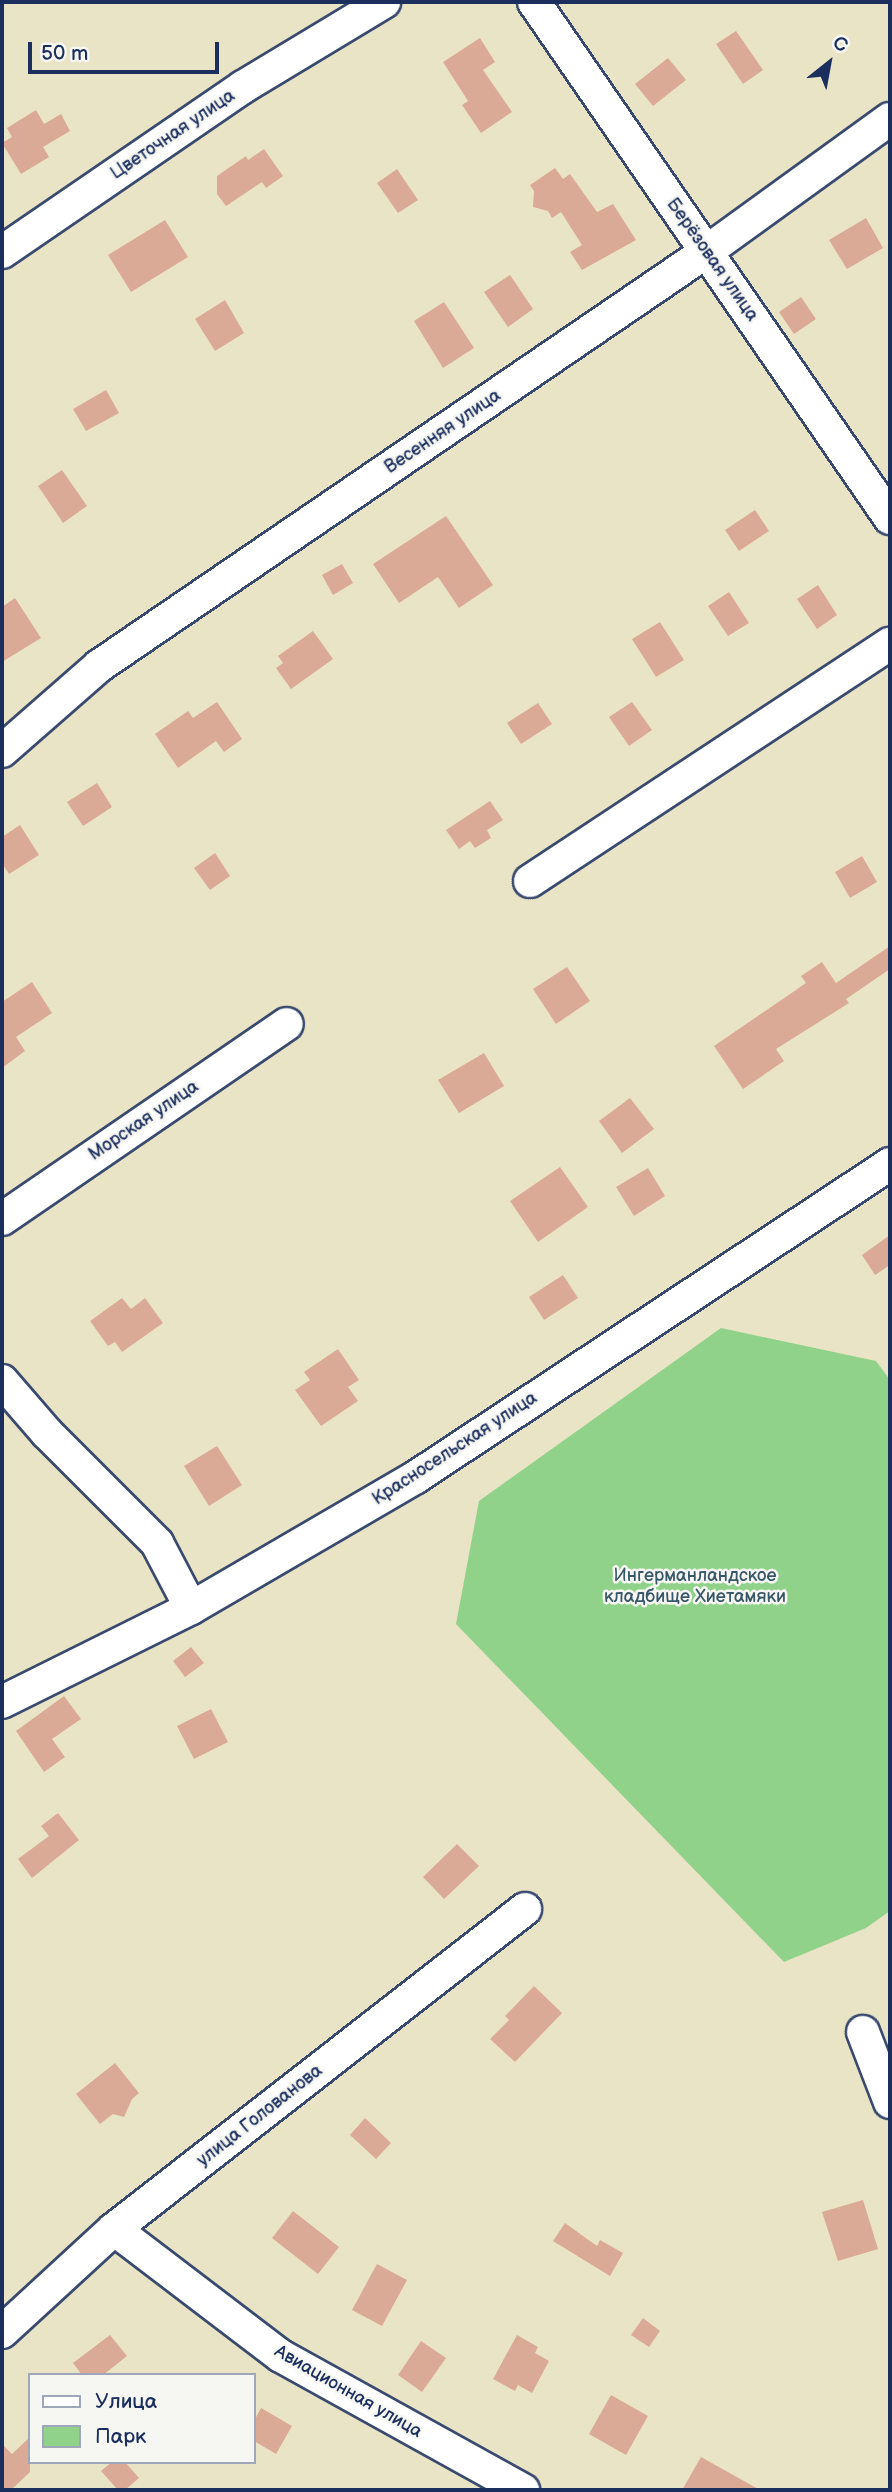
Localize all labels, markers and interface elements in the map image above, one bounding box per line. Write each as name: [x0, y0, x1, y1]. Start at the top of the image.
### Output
scale bar: [32, 28, 222, 72]
north arrow: [794, 28, 864, 98]
text: С: [828, 31, 852, 58]
text: 50 m: [41, 41, 88, 66]
street label: Цветочная улица: [107, 85, 239, 185]
street label: Берёзовая улица: [661, 194, 763, 326]
street label: Весенняя улица: [381, 385, 505, 479]
street label: Морская улица: [85, 1076, 203, 1166]
street label: Красносельская улица: [369, 1388, 541, 1510]
park label: Ингерманландское кладбище Хиетамяки: [604, 1566, 786, 1608]
street label: улица Голованова: [193, 2060, 327, 2172]
street label: Авиационная улица: [270, 2341, 426, 2443]
legend: [28, 2373, 256, 2464]
text: Улица: [95, 2389, 157, 2414]
text: Парк: [95, 2424, 146, 2449]

